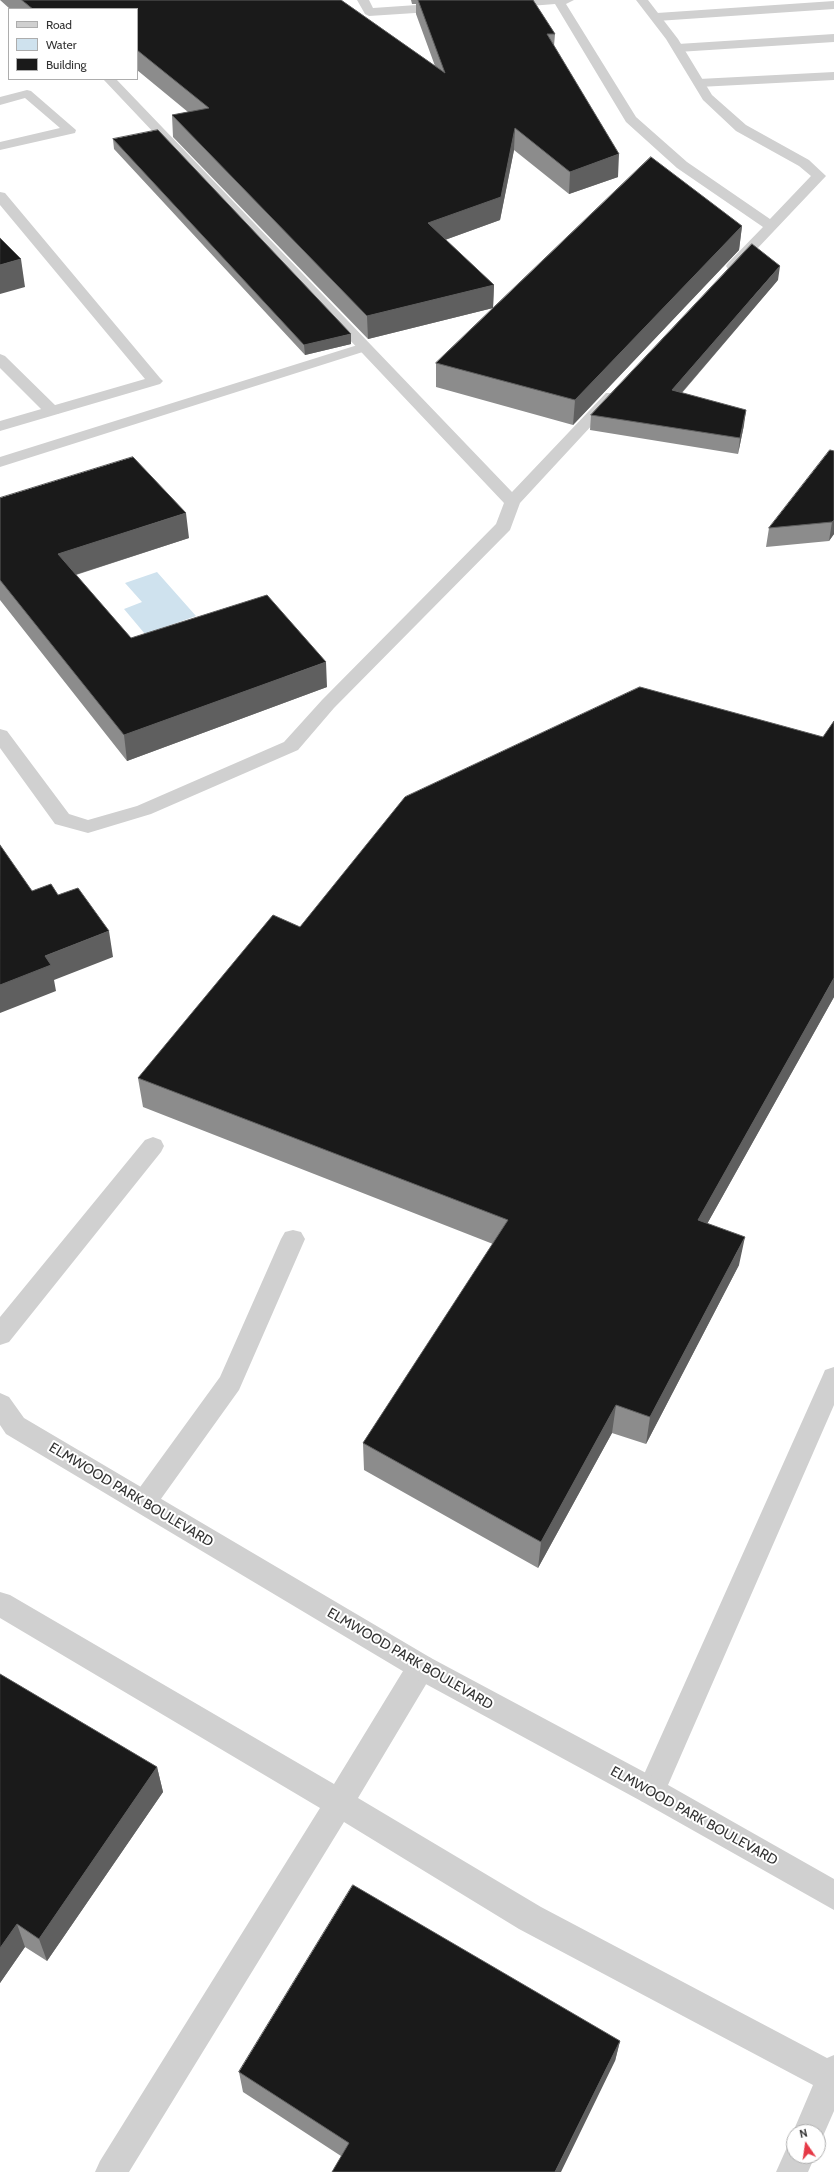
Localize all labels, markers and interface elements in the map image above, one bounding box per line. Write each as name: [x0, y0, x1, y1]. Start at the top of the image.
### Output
legend: [8, 8, 138, 80]
text: Road: [46, 17, 72, 32]
text: Water: [46, 37, 76, 52]
text: Building: [46, 57, 87, 72]
street label: ELMWOOD PARK BOULEVARD: [46, 1439, 216, 1551]
street label: ELMWOOD PARK BOULEVARD: [324, 1605, 496, 1713]
street label: ELMWOOD PARK BOULEVARD: [607, 1763, 781, 1869]
north arrow: [786, 2124, 826, 2164]
text: N: [798, 2126, 809, 2141]

